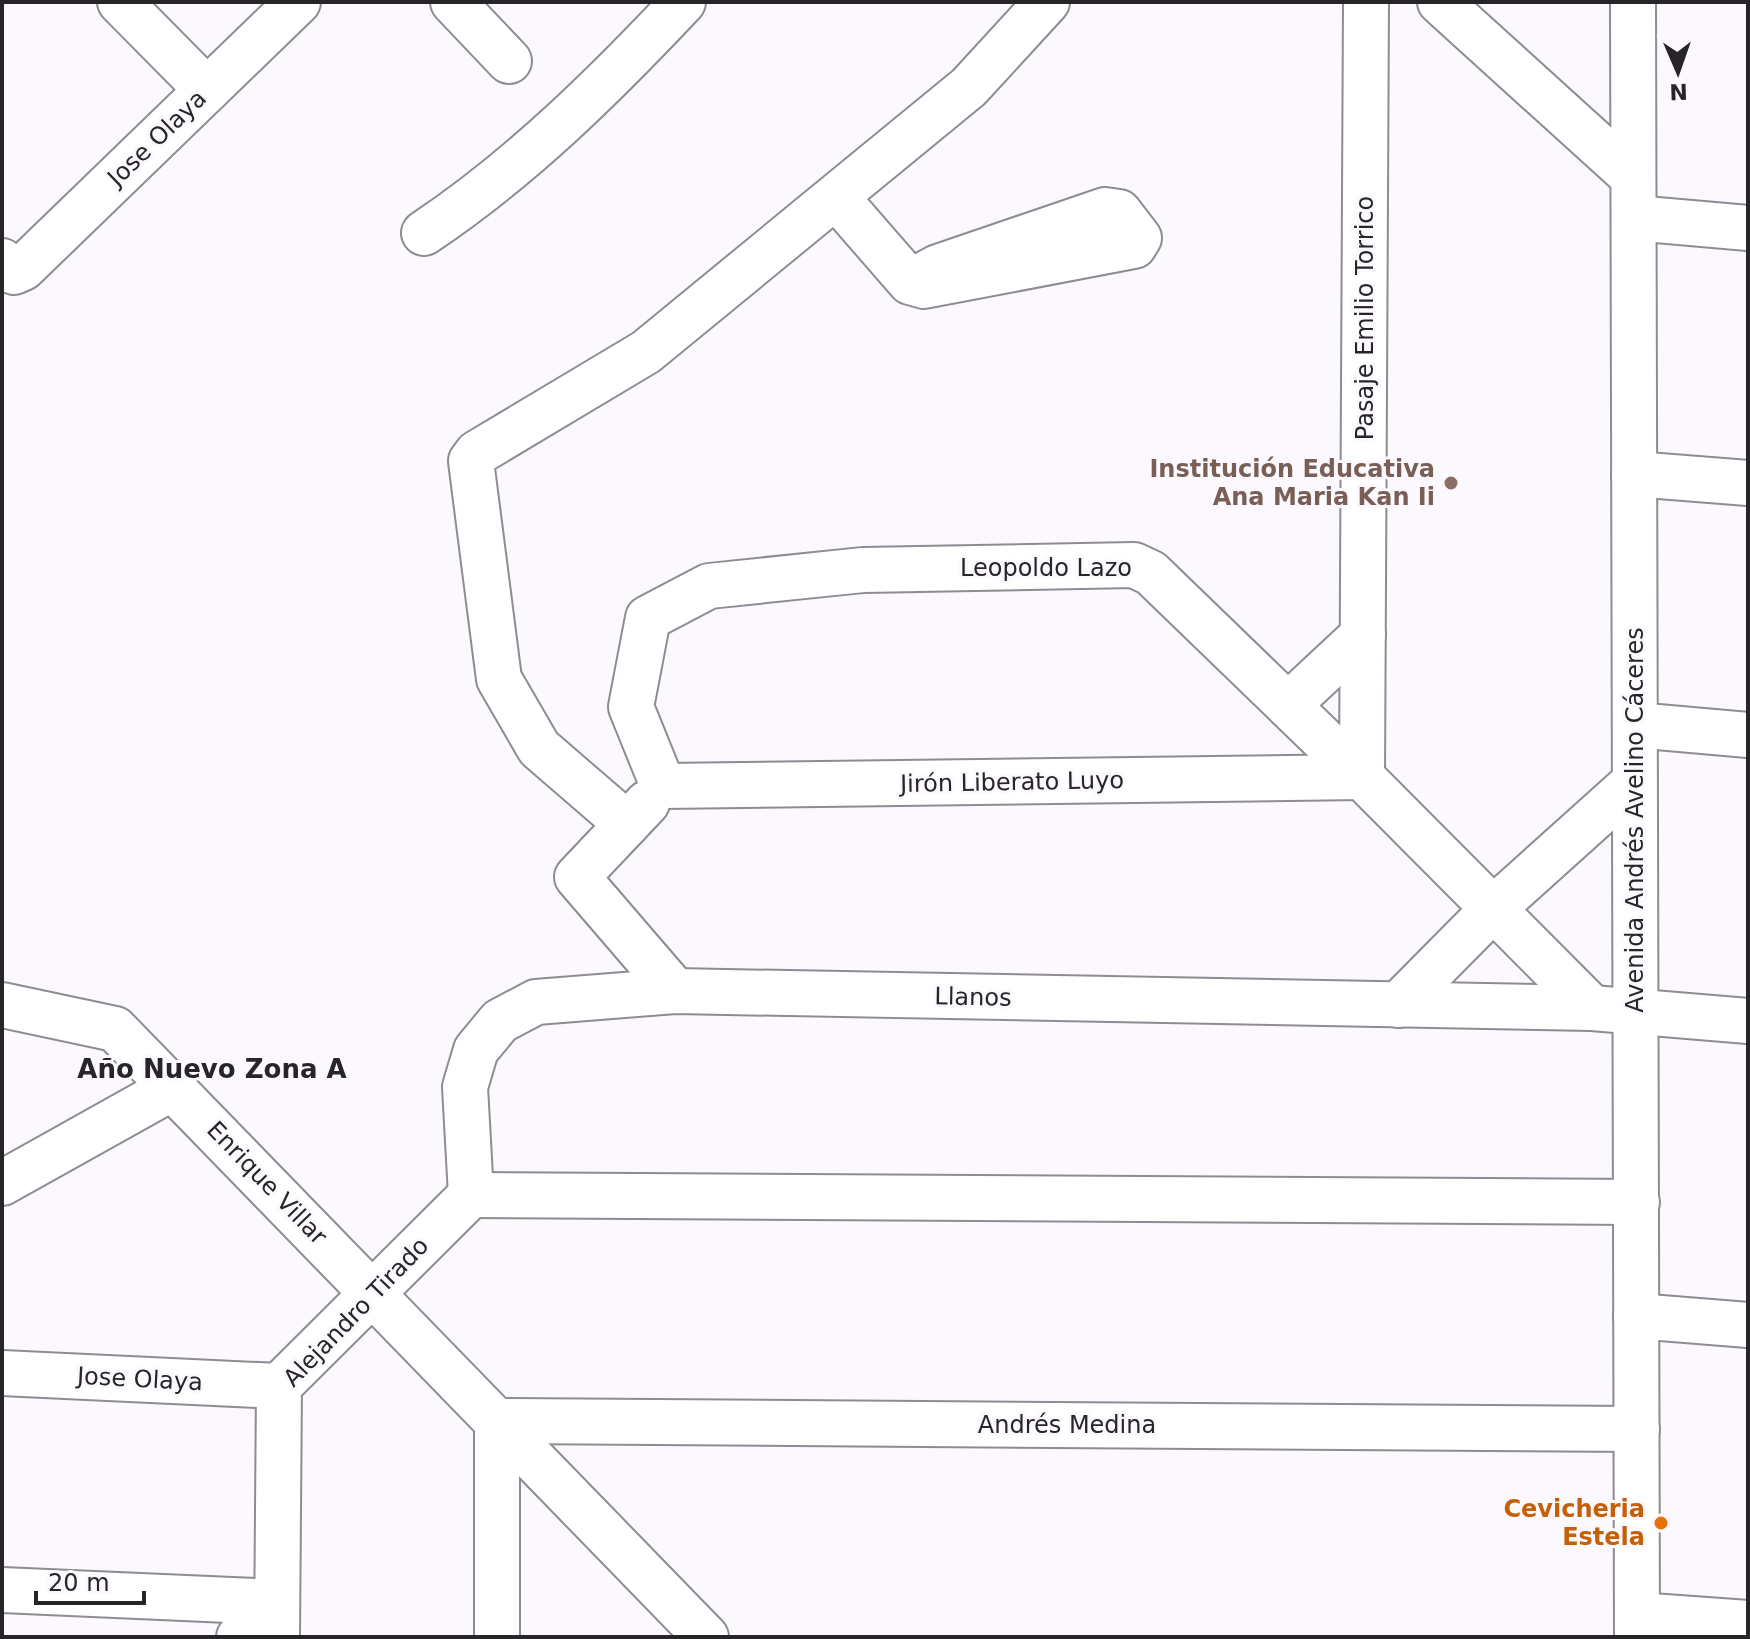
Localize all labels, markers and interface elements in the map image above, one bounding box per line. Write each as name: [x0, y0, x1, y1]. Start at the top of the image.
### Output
north arrow: [1638, 32, 1718, 112]
text: N: [1669, 79, 1688, 104]
street label: Jose Olaya: [101, 84, 212, 193]
street label: Pasaje Emilio Torrico: [1351, 196, 1379, 440]
place label: Institución Educativa Ana Maria Kan Ii: [1149, 455, 1435, 511]
marker: Institución Educativa Ana Maria Kan Ii: [1442, 474, 1460, 492]
street label: Leopoldo Lazo: [960, 554, 1132, 582]
street label: Avenida Andrés Avelino Cáceres: [1621, 627, 1649, 1013]
street label: Jirón Liberato Luyo: [898, 766, 1124, 798]
street label: Llanos: [934, 982, 1012, 1012]
district label: Año Nuevo Zona A: [77, 1054, 347, 1084]
street label: Enrique Villar: [201, 1116, 333, 1250]
street label: Alejandro Tirado: [278, 1232, 434, 1392]
street label: Jose Olaya: [74, 1362, 204, 1396]
street label: Andrés Medina: [978, 1411, 1156, 1439]
place label: Cevicheria Estela: [1503, 1495, 1645, 1551]
marker: Cevicheria Estela: [1652, 1514, 1670, 1532]
scale bar: [36, 1555, 144, 1605]
text: 20 m: [48, 1569, 110, 1597]

